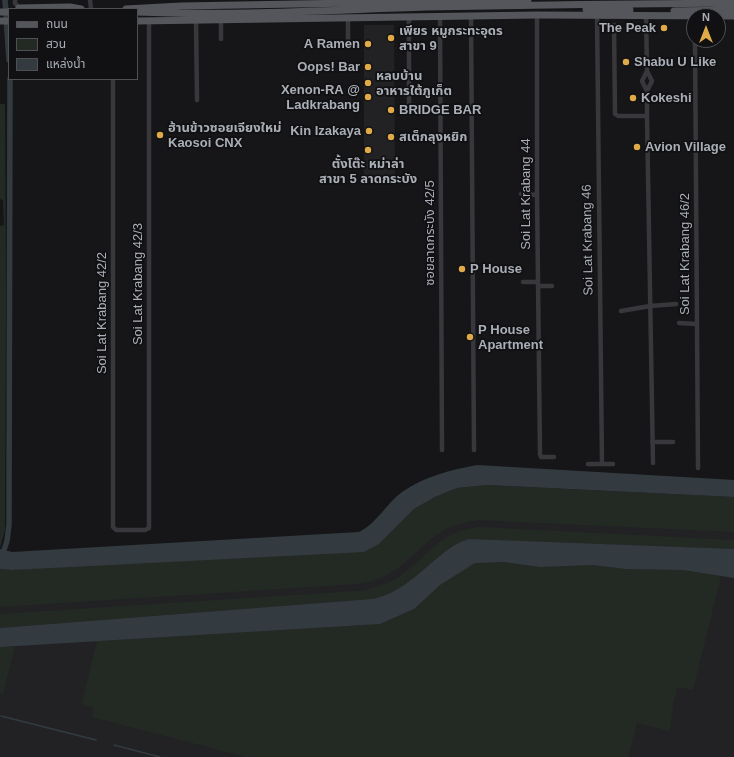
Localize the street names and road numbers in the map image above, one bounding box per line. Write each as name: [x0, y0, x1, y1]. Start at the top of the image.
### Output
street label: Soi Lat Krabang 44: [518, 138, 534, 250]
street label: ซอยลาดกระบัง 42/5: [422, 180, 438, 286]
street label: Soi Lat Krabang 46: [579, 184, 597, 296]
street label: Soi Lat Krabang 46/2: [677, 193, 693, 315]
street label: Soi Lat Krabang 42/3: [130, 223, 146, 345]
street label: Soi Lat Krabang 42/2: [94, 252, 110, 374]

